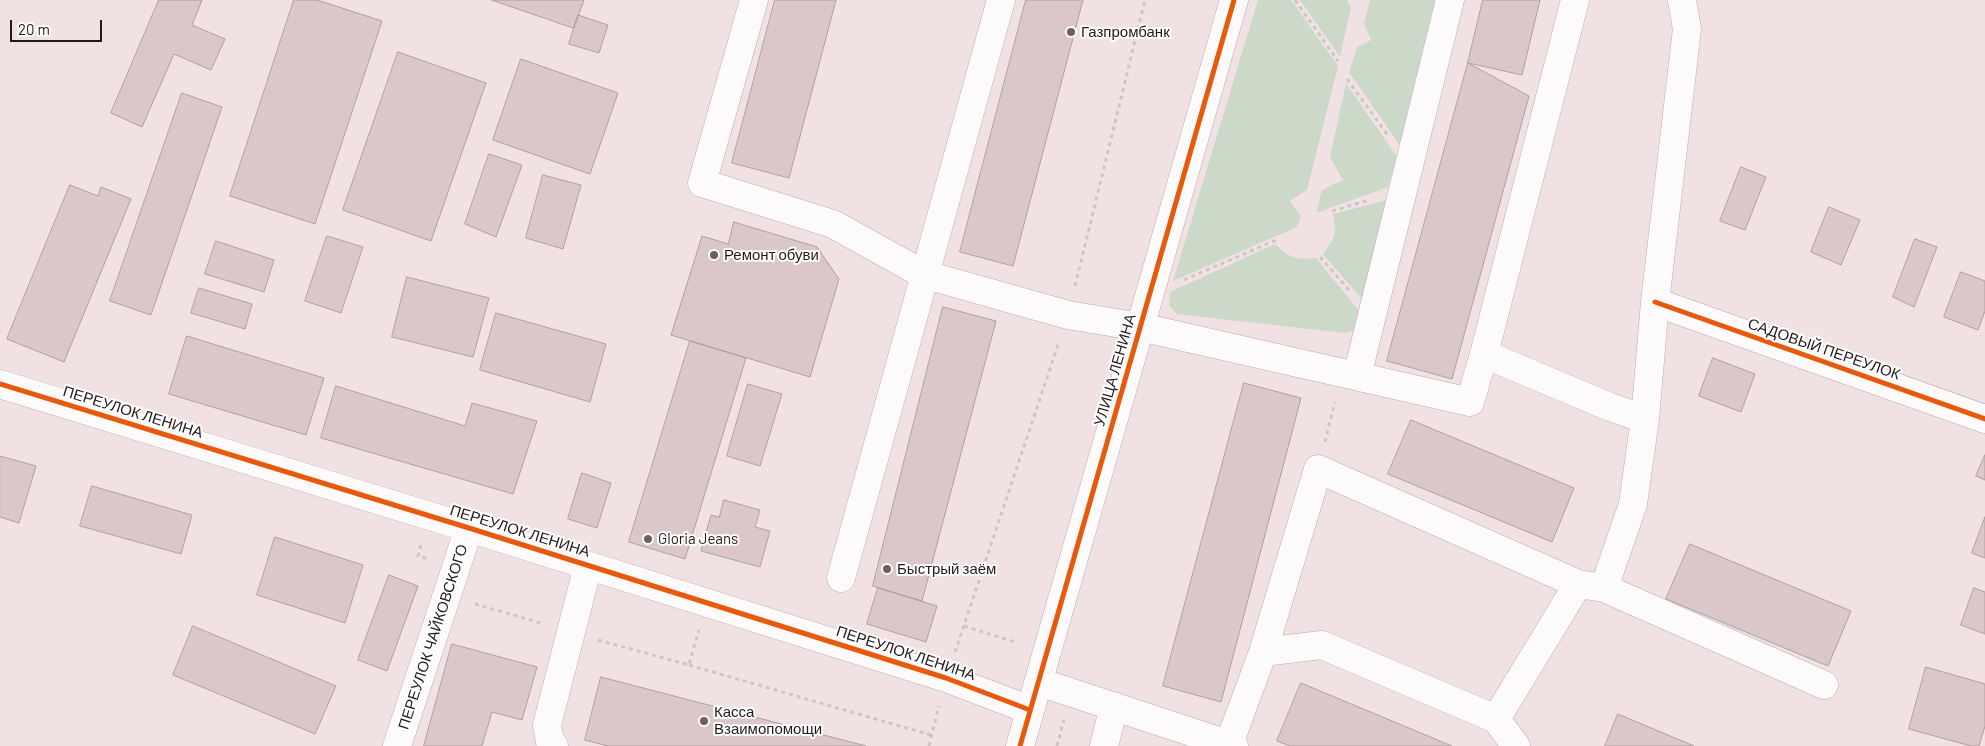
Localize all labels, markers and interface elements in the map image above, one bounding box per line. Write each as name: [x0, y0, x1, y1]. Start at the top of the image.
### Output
scale bar: [12, 10, 105, 42]
text: 20 m: [18, 20, 50, 38]
place label: Газпромбанк: [1081, 23, 1170, 41]
marker: Газпромбанк: [1065, 26, 1077, 38]
place label: Ремонт обуви: [724, 246, 819, 264]
marker: Ремонт обуви: [708, 249, 720, 261]
street label: УЛИЦА ЛЕНИНА: [1090, 312, 1140, 428]
street label: САДОВЫЙ ПЕРЕУЛОК: [1745, 314, 1903, 384]
street label: ПЕРЕУЛОК ЛЕНИНА: [61, 382, 205, 442]
street label: ПЕРЕУЛОК ЛЕНИНА: [448, 501, 592, 561]
place label: Gloria Jeans: [658, 530, 738, 548]
marker: Gloria Jeans: [642, 533, 654, 545]
street label: ПЕРЕУЛОК ЧАЙКОВСКОГО: [395, 542, 471, 732]
place label: Быстрый заём: [897, 560, 996, 578]
marker: Быстрый заём: [881, 563, 893, 575]
street label: ПЕРЕУЛОК ЛЕНИНА: [834, 622, 978, 684]
place label: Касса Взаимопомощи: [714, 703, 822, 738]
marker: Касса Взаимопомощи: [698, 715, 710, 727]

